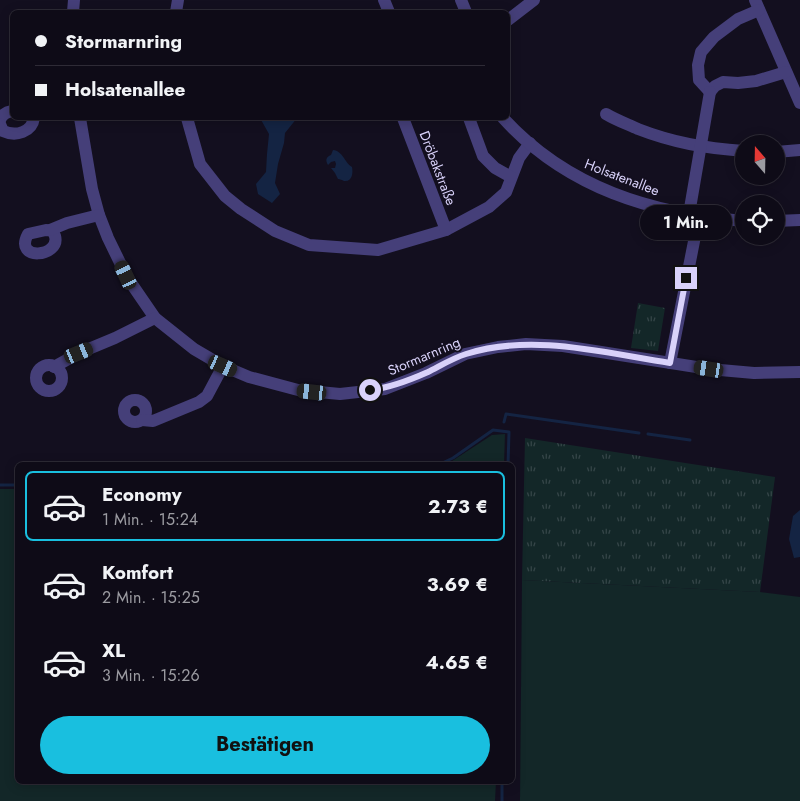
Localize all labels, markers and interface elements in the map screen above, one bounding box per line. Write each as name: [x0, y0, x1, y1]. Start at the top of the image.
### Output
text: Stormarnring: [65, 28, 182, 55]
text: Holsatenallee: [65, 76, 185, 103]
street label: Dröbakstraße: [415, 128, 461, 208]
north arrow: [735, 135, 785, 185]
map controls: [735, 135, 785, 245]
street label: Holsatenallee: [582, 154, 662, 200]
button: locate: [735, 195, 785, 245]
callout: 1 Min.: [640, 206, 732, 240]
text: 1 Min.: [663, 211, 709, 234]
car: [112, 258, 139, 292]
route end: [675, 267, 697, 289]
street label: Stormarnring: [385, 332, 463, 380]
car: [62, 340, 95, 366]
car: [206, 353, 239, 379]
car: [693, 359, 724, 379]
route start: [359, 379, 381, 401]
car: [296, 383, 327, 401]
text: Economy: [102, 481, 182, 508]
icon: car: [42, 484, 87, 529]
text: 2.73 €: [428, 493, 488, 520]
text: 1 Min. · 15:24: [102, 508, 198, 531]
text: Komfort: [102, 559, 173, 586]
icon: car: [42, 562, 87, 607]
text: 3.69 €: [427, 571, 488, 598]
text: 2 Min. · 15:25: [102, 586, 200, 609]
text: XL: [102, 637, 125, 664]
icon: car: [42, 640, 87, 685]
text: 4.65 €: [426, 649, 488, 676]
text: 3 Min. · 15:26: [102, 664, 200, 687]
button: Bestätigen: [40, 716, 490, 774]

